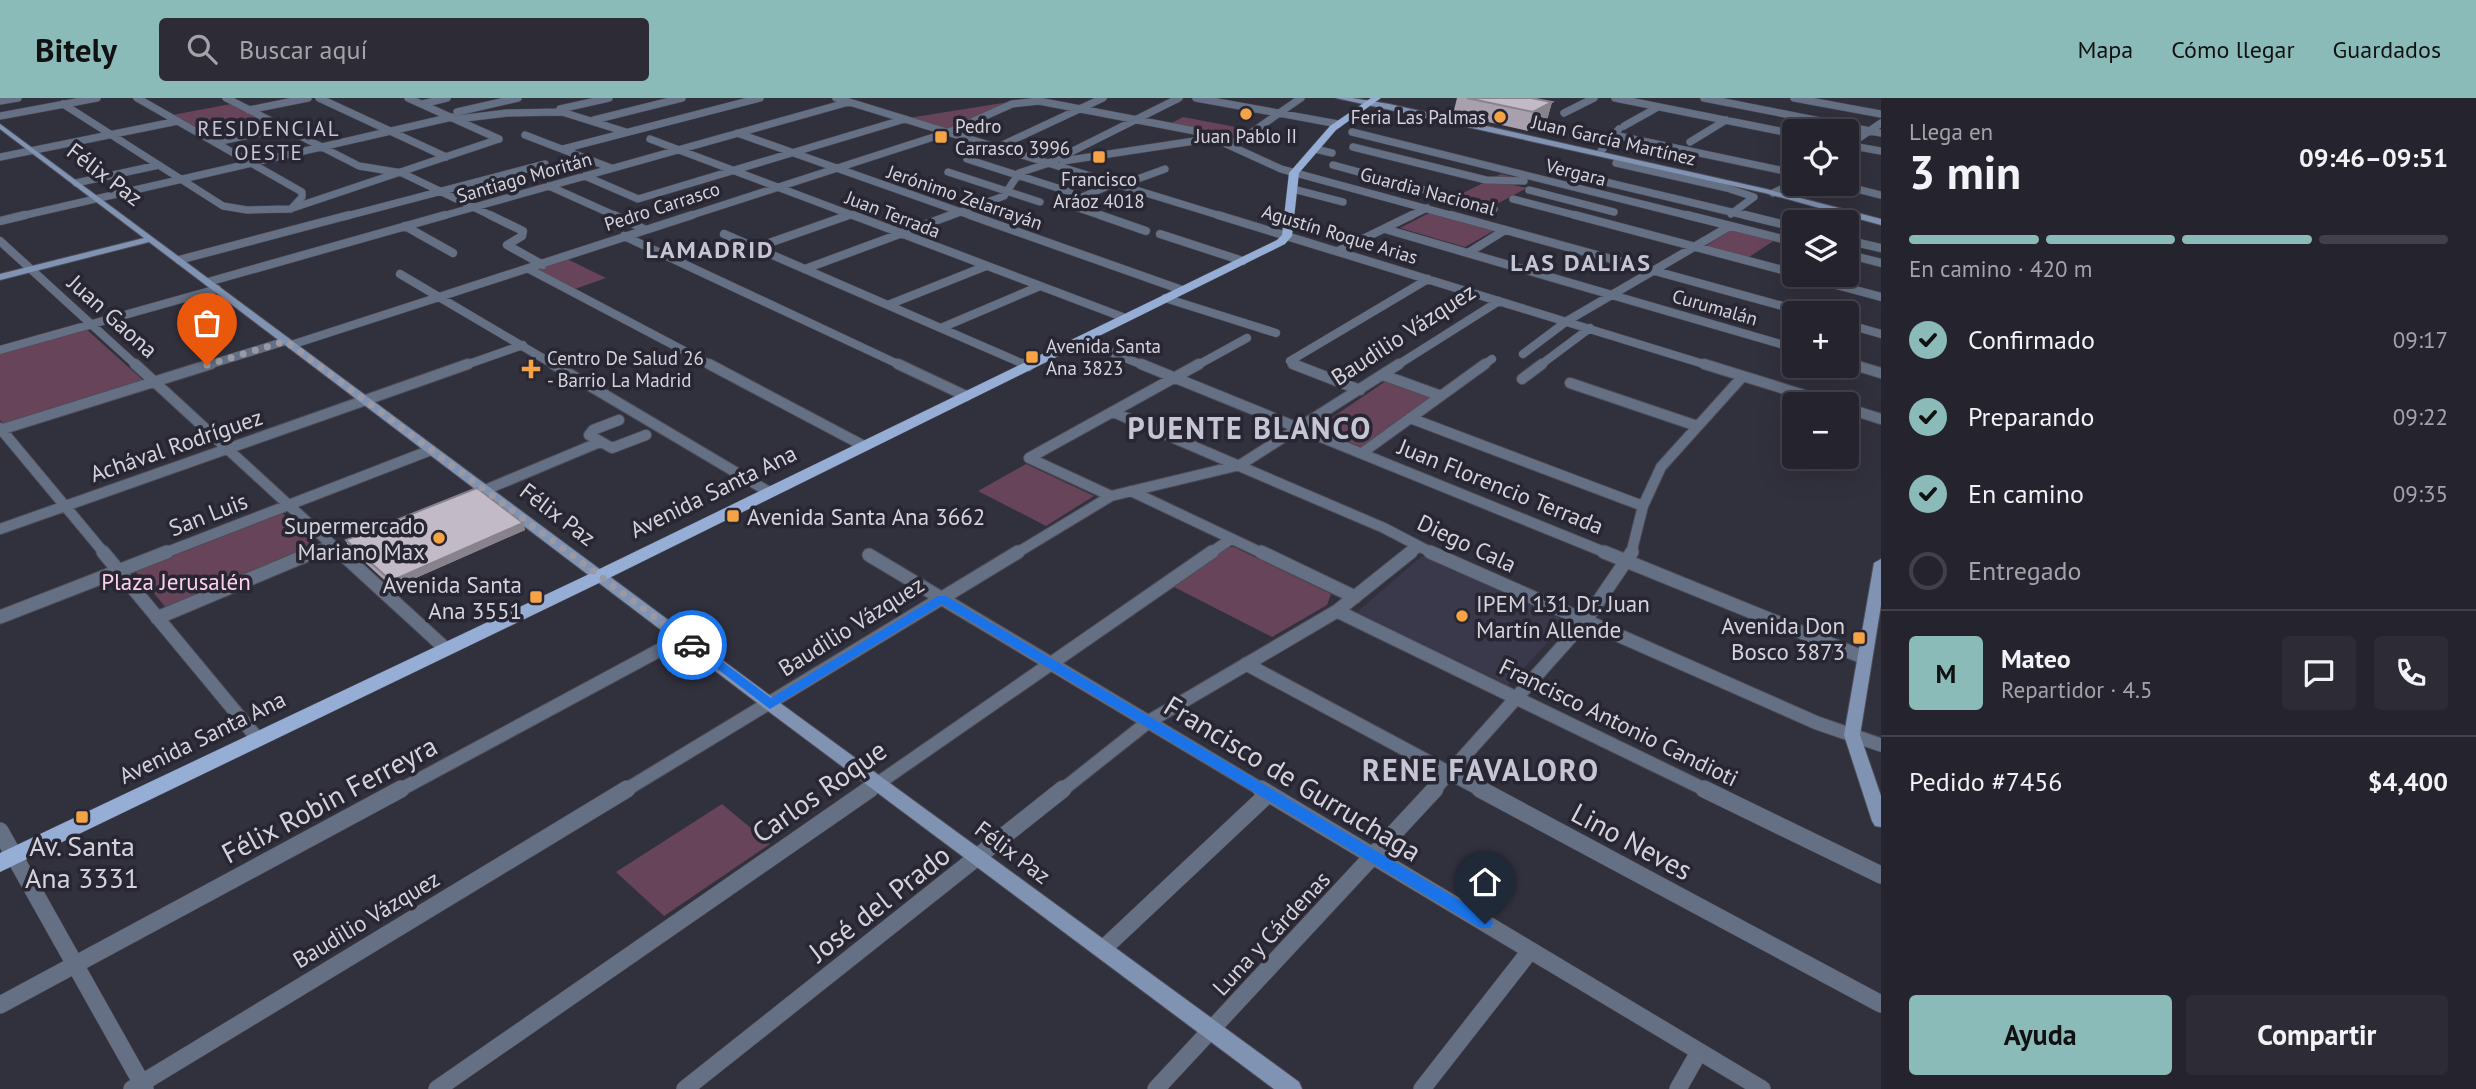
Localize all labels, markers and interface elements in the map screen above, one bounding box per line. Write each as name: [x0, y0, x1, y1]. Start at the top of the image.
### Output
search box: [159, 18, 649, 81]
text: Bitely: [35, 28, 117, 71]
icon: search: [183, 30, 221, 68]
text: Buscar aquí: [239, 33, 367, 66]
text: Mapa: [2077, 34, 2133, 65]
text: Cómo llegar: [2171, 34, 2295, 65]
text: Guardados: [2333, 34, 2441, 65]
place label: Feria Las Palmas: [1351, 105, 1486, 129]
marker: Juan Pablo II: [1238, 106, 1254, 122]
marker: Feria Las Palmas: [1492, 109, 1508, 125]
street label: Juan García Martínez: [1529, 109, 1698, 171]
place label: Pedro Carrasco 3996: [955, 114, 1070, 160]
district label: RESIDENCIAL OESTE: [197, 115, 341, 166]
text: Llega en: [1909, 117, 1993, 146]
map controls: [1782, 119, 1859, 469]
button: locate: [1782, 119, 1859, 196]
place label: Juan Pablo II: [1194, 124, 1297, 148]
marker: Pedro Carrasco 3996: [933, 129, 949, 145]
street label: Félix Paz: [61, 136, 149, 212]
text: 09:46–09:51: [2299, 141, 2448, 174]
text: 3 min: [1909, 142, 2021, 202]
street label: Santiago Moritán: [454, 146, 594, 208]
marker: Francisco Aráoz 4018: [1091, 149, 1107, 165]
street label: Vergara: [1542, 153, 1609, 191]
street label: Jerónimo Zelarrayán: [883, 159, 1046, 235]
street label: Guardia Nacional: [1358, 161, 1499, 221]
place label: Francisco Aráoz 4018: [1053, 167, 1145, 213]
street label: Pedro Carrasco: [601, 176, 723, 236]
street label: Juan Terrada: [841, 185, 944, 243]
street label: Agustín Roque Arias: [1259, 199, 1421, 269]
button: layers: [1782, 210, 1859, 287]
district label: LAMADRID: [645, 234, 775, 265]
district label: LAS DALIAS: [1510, 247, 1652, 278]
text: En camino · 420 m: [1909, 254, 2092, 283]
street label: Juan Gaona: [61, 267, 164, 364]
street label: Baudilio Vázquez: [1325, 277, 1481, 391]
street label: Curumalán: [1670, 283, 1760, 331]
pin: [177, 293, 237, 365]
button: +: [1782, 301, 1859, 378]
icon: bag: [188, 304, 226, 342]
icon: check: [1909, 321, 1947, 359]
text: Confirmado: [1968, 323, 2095, 356]
text: 09:17: [2393, 325, 2448, 354]
place label: Avenida Santa Ana 3823: [1046, 334, 1161, 380]
place label: Centro De Salud 26 - Barrio La Madrid: [547, 346, 704, 392]
marker: Avenida Santa Ana 3823: [1024, 349, 1040, 365]
marker: Centro De Salud 26 - Barrio La Madrid: [521, 359, 541, 379]
button: −: [1782, 392, 1859, 469]
icon: check: [1909, 398, 1947, 436]
text: Preparando: [1968, 400, 2095, 433]
street label: Achával Rodríguez: [86, 402, 266, 488]
text: 09:22: [2393, 402, 2448, 431]
district label: PUENTE BLANCO: [1128, 408, 1372, 447]
street label: Juan Florencio Terrada: [1393, 431, 1608, 540]
street label: Avenida Santa Ana: [625, 438, 801, 544]
icon: check: [1909, 475, 1947, 513]
street label: Félix Paz: [514, 476, 602, 552]
text: En camino: [1968, 477, 2084, 510]
text: 09:35: [2393, 479, 2448, 508]
street label: San Luis: [165, 486, 251, 542]
place label: Avenida Santa Ana 3662: [747, 502, 985, 531]
marker: Avenida Santa Ana 3662: [725, 508, 741, 524]
street label: Diego Cala: [1413, 508, 1521, 578]
place label: Supermercado Mariano Max: [284, 511, 425, 566]
marker: Supermercado Mariano Max: [431, 530, 447, 546]
text: Entregado: [1968, 554, 2082, 587]
park label: Plaza Jerusalén: [101, 567, 251, 596]
place label: Avenida Santa Ana 3551: [383, 570, 522, 625]
street label: Baudilio Vázquez: [773, 570, 929, 682]
marker: Avenida Santa Ana 3551: [528, 589, 544, 605]
place label: IPEM 131 Dr. Juan Martín Allende: [1476, 589, 1650, 644]
marker: IPEM 131 Dr. Juan Martín Allende: [1454, 608, 1470, 624]
courier: [657, 610, 727, 680]
place label: Avenida Don Bosco 3873: [1721, 611, 1845, 666]
icon: car: [673, 626, 711, 664]
marker: Avenida Don Bosco 3873: [1851, 630, 1867, 646]
button: chat: [2282, 636, 2356, 710]
button: phone: [2374, 636, 2448, 710]
text: Mateo: [2001, 642, 2071, 675]
street label: Francisco Antonio Candioti: [1495, 651, 1743, 793]
text: M: [1936, 657, 1956, 690]
text: Repartidor · 4.5: [2001, 675, 2153, 704]
street label: Avenida Santa Ana: [114, 684, 290, 790]
street label: Francisco de Gurruchaga: [1158, 687, 1428, 869]
street label: Félix Robin Ferreyra: [215, 727, 443, 871]
street label: Carlos Roque: [744, 731, 894, 851]
district label: RENE FAVALORO: [1362, 750, 1600, 789]
text: Pedido #7456: [1909, 765, 2062, 798]
text: $4,400: [2368, 765, 2448, 798]
street label: Lino Neves: [1565, 794, 1699, 888]
marker: Av. Santa Ana 3331: [74, 809, 90, 825]
street label: Félix Paz: [969, 814, 1057, 890]
place label: Av. Santa Ana 3331: [25, 827, 139, 896]
street label: José del Prado: [800, 836, 957, 970]
pin: [1455, 852, 1515, 924]
icon: home: [1466, 863, 1504, 901]
street label: Baudilio Vázquez: [287, 864, 445, 974]
street label: Luna y Cárdenas: [1206, 865, 1336, 1001]
button: Ayuda: [1909, 995, 2172, 1075]
button: Compartir: [2186, 995, 2448, 1075]

